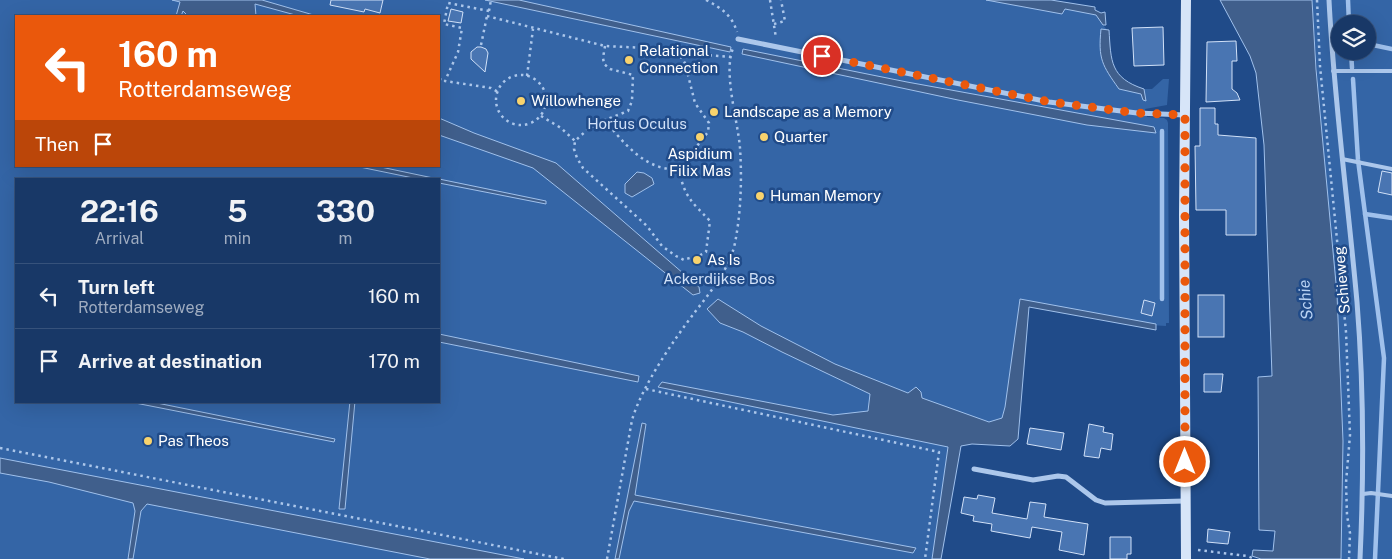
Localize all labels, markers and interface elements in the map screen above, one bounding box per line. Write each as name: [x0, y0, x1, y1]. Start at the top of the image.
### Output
map controls: [1331, 15, 1376, 60]
button: layers: [1331, 15, 1376, 60]
text: 160 m: [118, 34, 218, 75]
icon: left: [35, 35, 100, 100]
pin: [801, 35, 843, 77]
place label: Relational Connection: [639, 42, 718, 76]
icon: arrive: [808, 42, 836, 70]
marker: Relational Connection: [623, 54, 635, 66]
text: Rotterdamseweg: [118, 76, 292, 102]
place label: Willowhenge: [531, 92, 621, 109]
marker: Willowhenge: [515, 95, 527, 107]
place label: Landscape as a Memory: [724, 103, 892, 120]
marker: Landscape as a Memory: [708, 106, 720, 118]
park label: Hortus Oculus: [587, 115, 687, 132]
place label: Quarter: [774, 128, 828, 145]
icon: arrive: [89, 130, 117, 158]
marker: Aspidium Filix Mas: [694, 131, 706, 143]
marker: Quarter: [758, 131, 770, 143]
text: Then: [35, 133, 79, 155]
place label: Aspidium Filix Mas: [667, 145, 733, 179]
place label: Human Memory: [770, 187, 881, 204]
marker: Human Memory: [754, 190, 766, 202]
text: 22:16: [80, 193, 159, 229]
text: 5: [227, 193, 248, 229]
text: 330: [316, 193, 375, 229]
text: Arrival: [95, 229, 144, 248]
text: min: [224, 229, 251, 248]
text: m: [339, 229, 352, 248]
street label: Schieweg: [1330, 245, 1353, 315]
place label: As Is: [707, 251, 740, 268]
marker: As Is: [691, 254, 703, 266]
park label: Ackerdijkse Bos: [663, 270, 775, 287]
text: Turn left: [78, 276, 155, 298]
water label: Schie: [1294, 279, 1317, 321]
icon: left: [35, 282, 63, 310]
text: 160 m: [368, 285, 420, 307]
text: Rotterdamseweg: [78, 298, 204, 317]
icon: arrive: [35, 347, 63, 375]
text: Arrive at destination: [78, 350, 262, 372]
text: 170 m: [369, 350, 420, 372]
place label: Pas Theos: [158, 432, 229, 449]
marker: Pas Theos: [142, 435, 154, 447]
position arrow: [1158, 435, 1210, 487]

